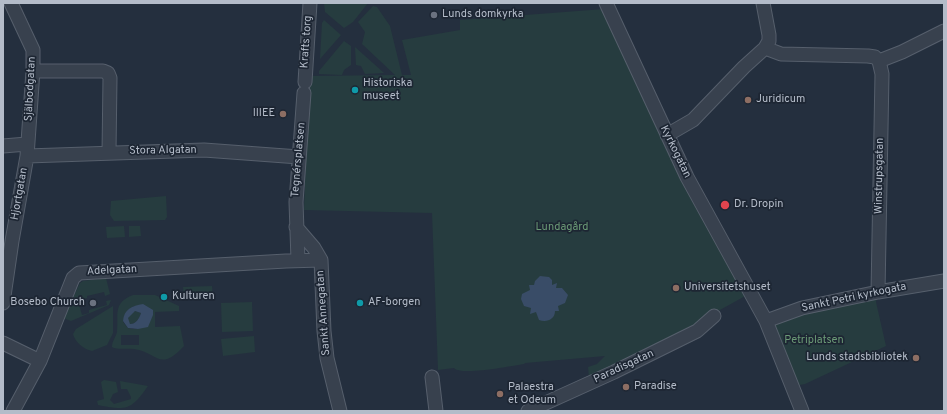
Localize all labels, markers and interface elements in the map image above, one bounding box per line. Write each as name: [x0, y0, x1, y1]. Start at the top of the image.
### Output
place label: Lunds domkyrka: [442, 8, 523, 22]
marker: Lunds domkyrka: [429, 10, 439, 20]
street label: Krafts torg: [299, 15, 315, 69]
street label: Själbodgatan: [23, 56, 39, 122]
place label: Historiska museet: [363, 77, 412, 103]
marker: Historiska museet: [350, 85, 360, 95]
place label: Juridicum: [756, 93, 805, 107]
marker: Juridicum: [743, 95, 753, 105]
place label: IIIEE: [253, 107, 275, 121]
marker: IIIEE: [278, 109, 288, 119]
street label: Tegnérsplatsen: [289, 122, 309, 198]
street label: Kyrkogatan: [657, 124, 693, 180]
street label: Winstrupsgatan: [873, 138, 887, 214]
street label: Stora Algatan: [129, 144, 197, 158]
street label: Hjortgatan: [9, 167, 31, 221]
place label: Dr. Dropin: [734, 198, 783, 212]
marker: Dr. Dropin: [719, 199, 731, 211]
park label: Lundagård: [535, 221, 589, 235]
street label: Adelgatan: [86, 263, 138, 279]
street label: Sankt Annegatan: [314, 270, 334, 356]
street label: Sankt Petri kyrkogata: [800, 280, 908, 316]
place label: Universitetshuset: [684, 281, 771, 295]
marker: Universitetshuset: [671, 283, 681, 293]
place label: Kulturen: [172, 290, 215, 304]
marker: Kulturen: [159, 292, 169, 302]
place label: Bosebo Church: [10, 296, 85, 310]
place label: AF-borgen: [368, 296, 420, 310]
marker: Bosebo Church: [88, 298, 98, 308]
marker: AF-borgen: [355, 298, 365, 308]
park label: Petriplatsen: [784, 334, 844, 348]
street label: Paradisgatan: [592, 347, 656, 387]
place label: Lunds stadsbibliotek: [806, 351, 908, 365]
marker: Lunds stadsbibliotek: [911, 353, 921, 363]
place label: Paradise: [634, 380, 677, 394]
place label: Palaestra et Odeum: [508, 381, 556, 407]
marker: Paradise: [621, 382, 631, 392]
marker: Palaestra et Odeum: [495, 389, 505, 399]

